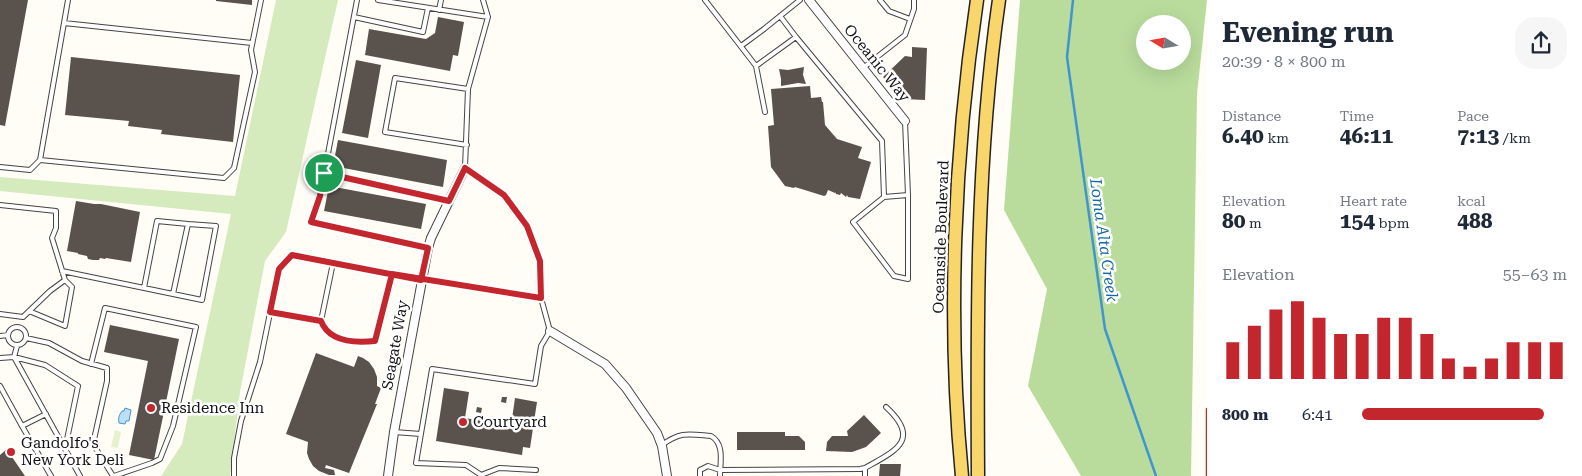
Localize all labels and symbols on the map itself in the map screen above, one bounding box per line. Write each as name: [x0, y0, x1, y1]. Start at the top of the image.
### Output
north arrow: [1136, 15, 1191, 70]
street label: Oceanic Way: [840, 21, 914, 105]
pin: [303, 152, 345, 194]
street label: Oceanside Boulevard: [929, 160, 953, 314]
water label: Loma Alta Creek: [1086, 176, 1122, 303]
street label: Seagate Way: [378, 299, 412, 391]
place label: Residence Inn: [161, 399, 265, 417]
marker: Residence Inn: [145, 402, 157, 414]
place label: Courtyard: [473, 413, 547, 431]
marker: Courtyard: [457, 416, 469, 428]
place label: Gandolfo's New York Deli: [21, 434, 124, 469]
marker: Gandolfo's New York Deli: [5, 446, 17, 458]

